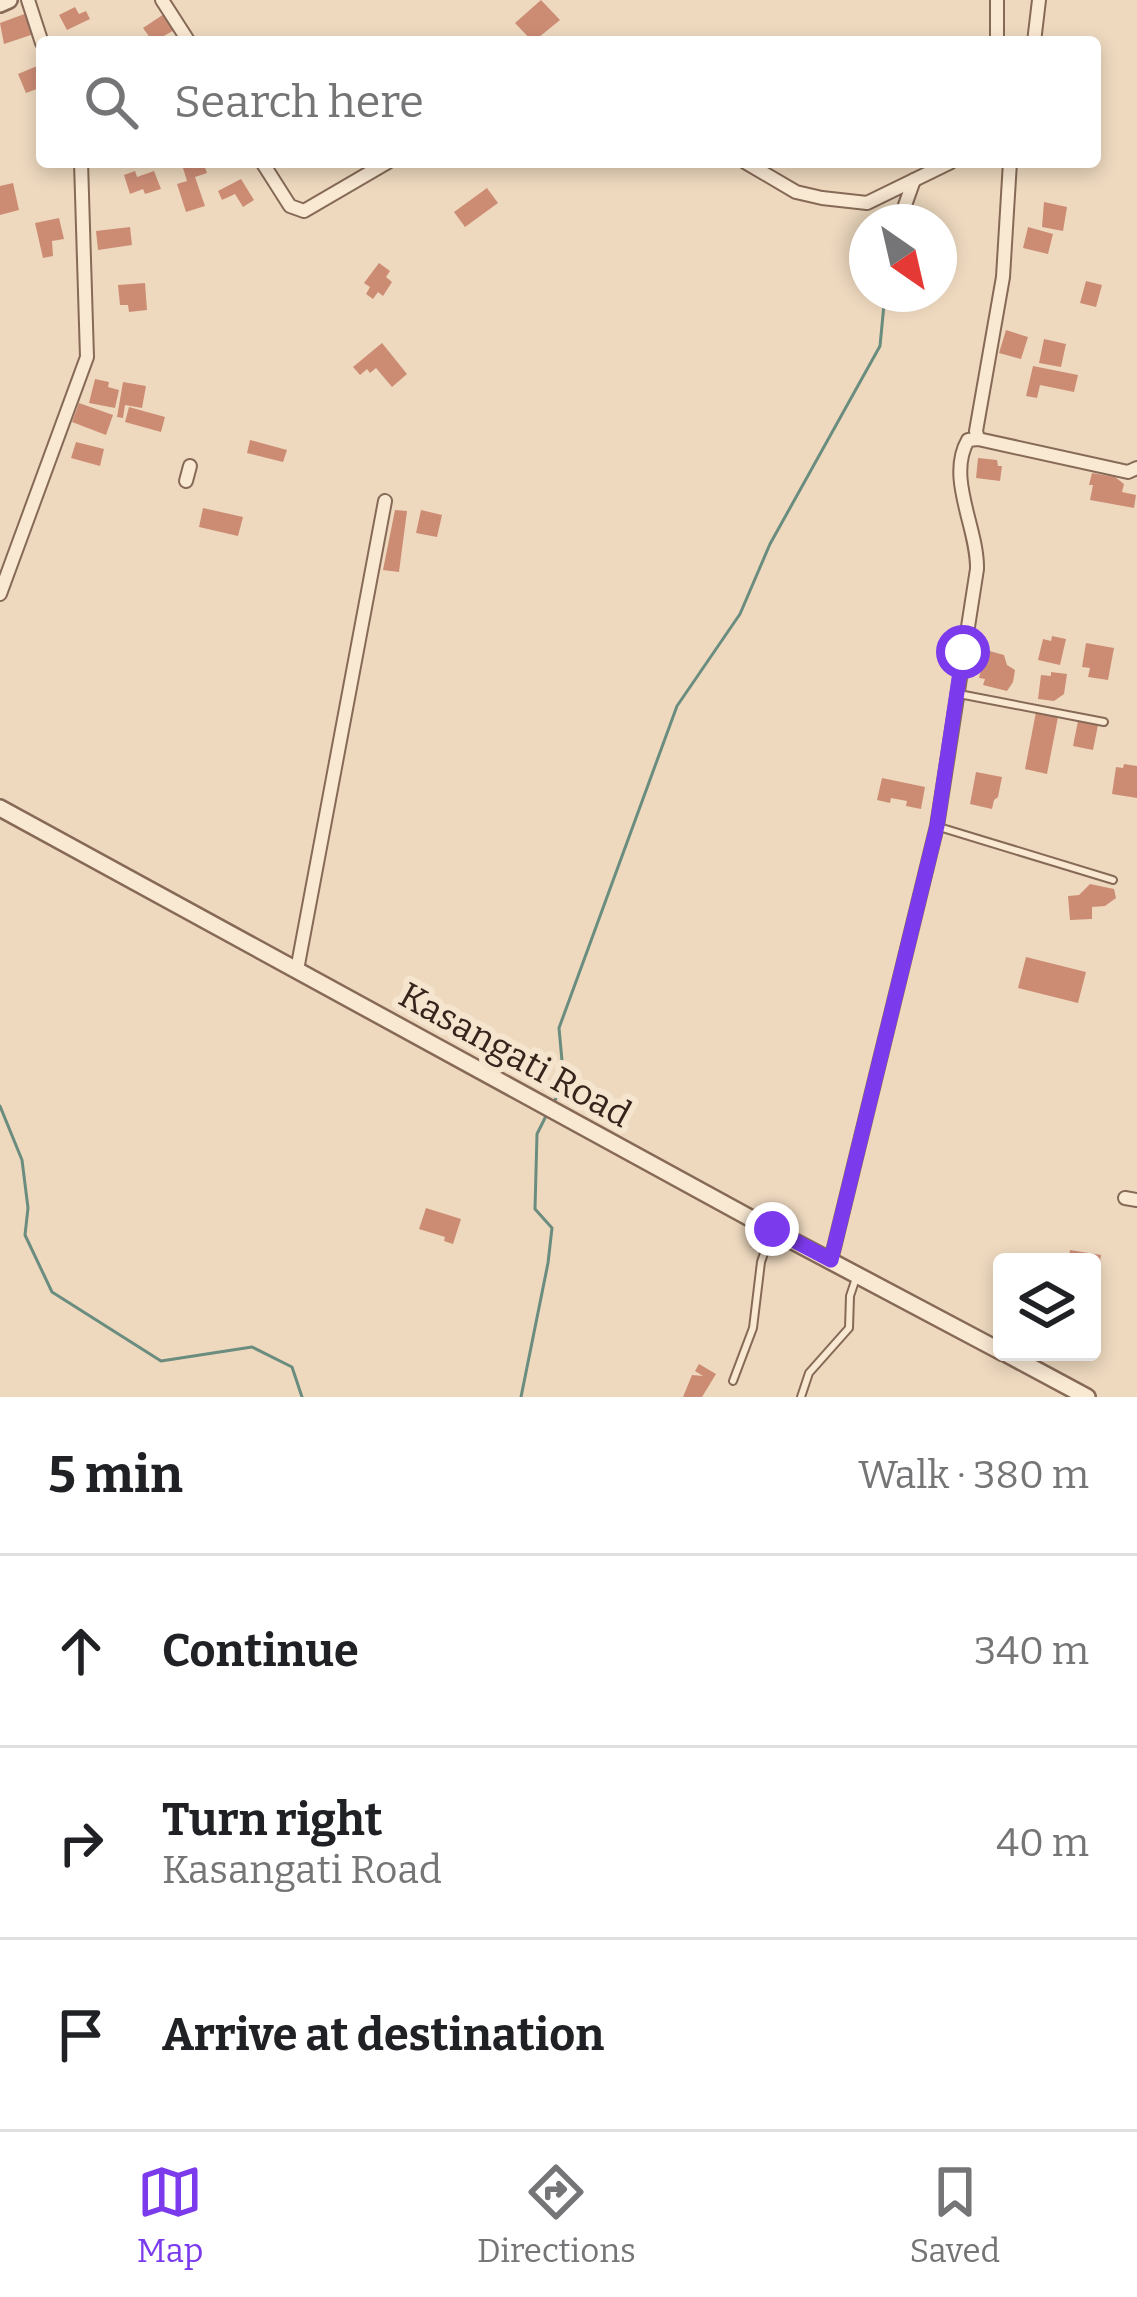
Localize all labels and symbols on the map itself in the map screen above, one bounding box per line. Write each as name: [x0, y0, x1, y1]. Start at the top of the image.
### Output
north arrow: [849, 204, 957, 312]
route start: [936, 625, 990, 679]
street label: Kasangati Road: [391, 973, 639, 1137]
route end: [745, 1202, 799, 1256]

